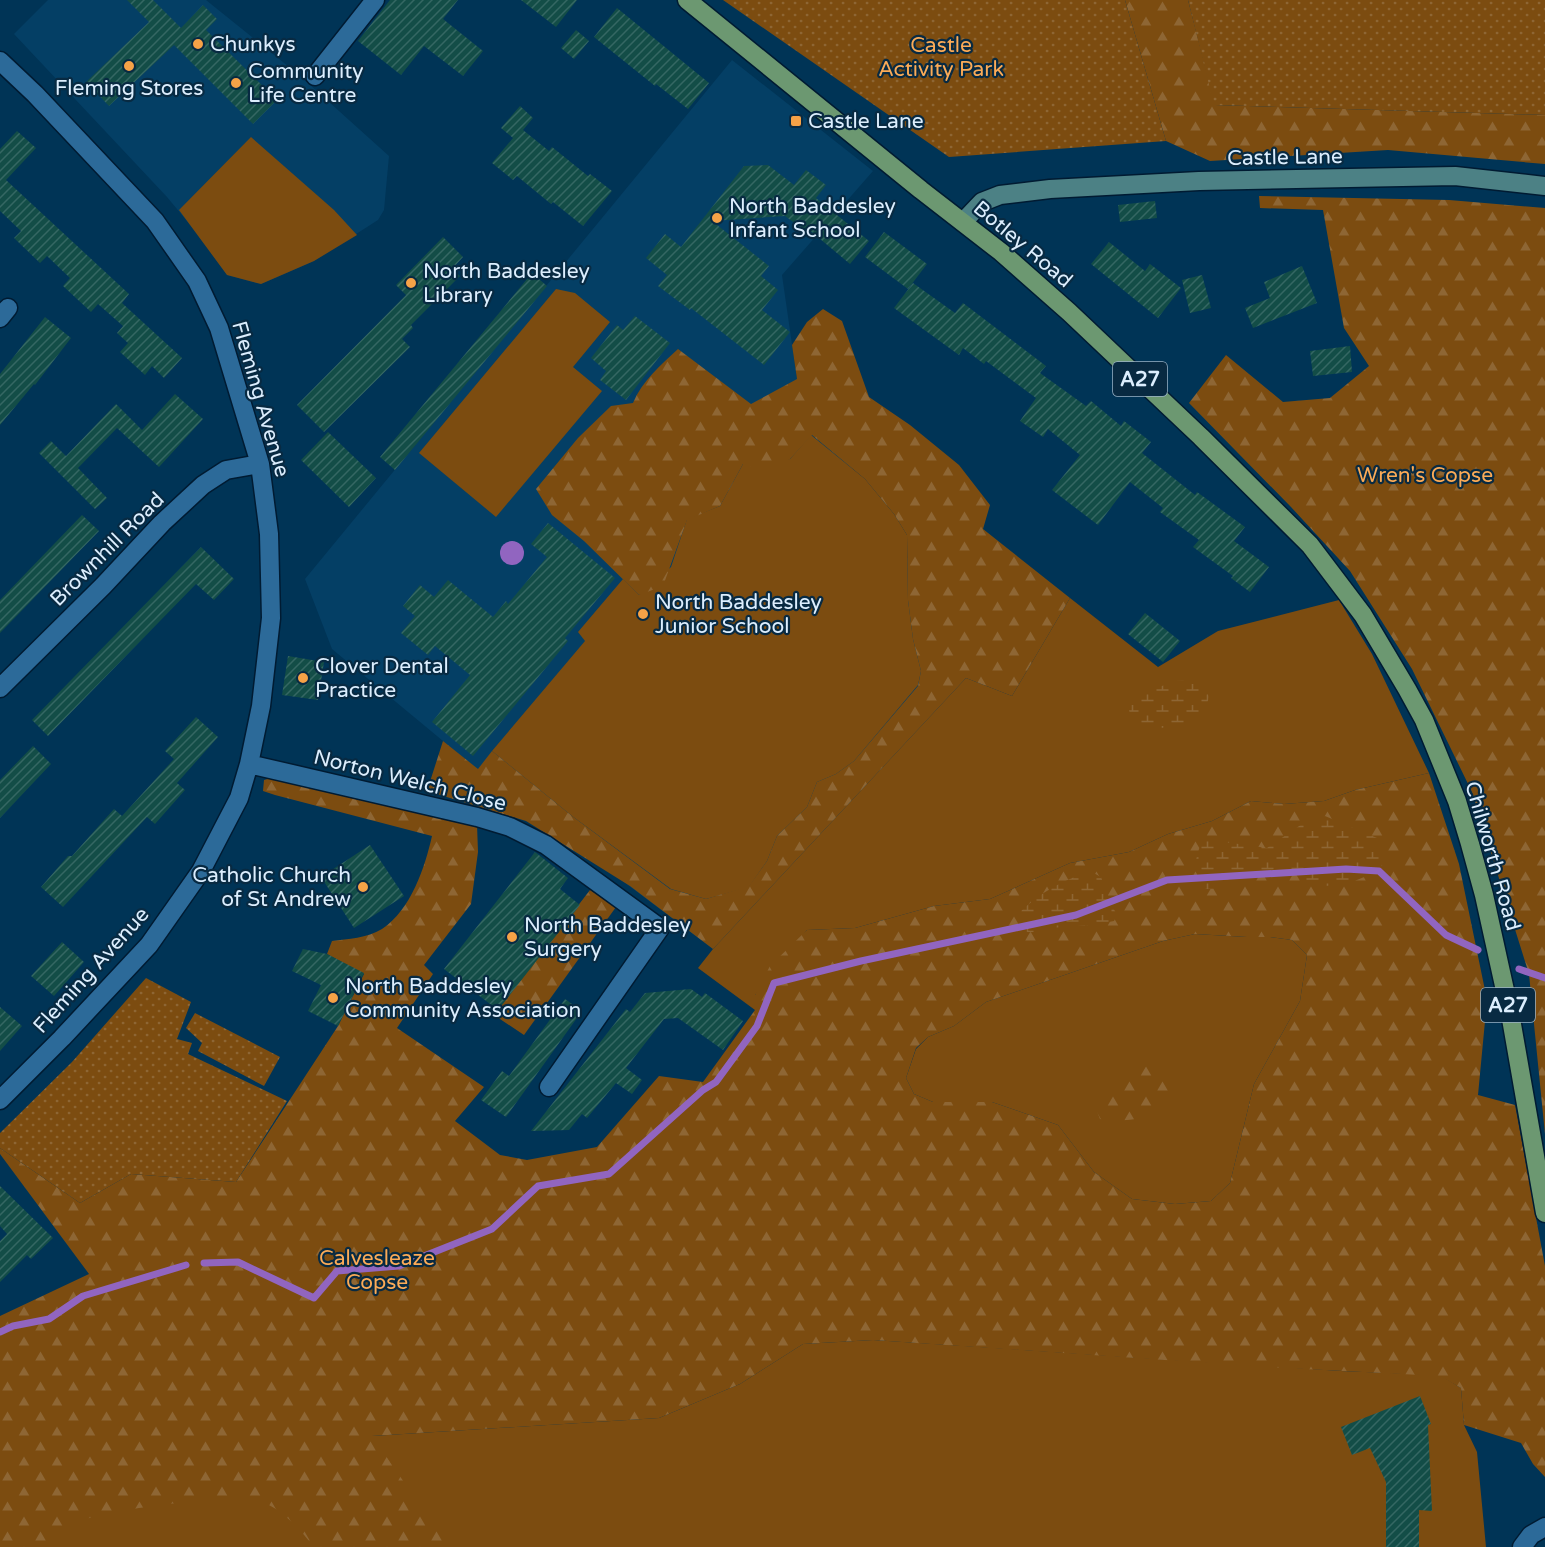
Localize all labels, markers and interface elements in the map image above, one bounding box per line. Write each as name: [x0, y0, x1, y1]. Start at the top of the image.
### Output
place label: Chunkys: [210, 32, 296, 57]
park label: Castle Activity Park: [878, 33, 1004, 82]
marker: Chunkys: [191, 37, 205, 51]
marker: Fleming Stores: [122, 59, 136, 73]
place label: Community Life Centre: [248, 59, 364, 108]
place label: Fleming Stores: [55, 76, 203, 101]
marker: Community Life Centre: [229, 76, 243, 90]
place label: Castle Lane: [808, 109, 924, 134]
marker: Castle Lane: [789, 114, 803, 128]
street label: Castle Lane: [1227, 144, 1343, 171]
place label: North Baddesley Infant School: [729, 194, 896, 243]
street label: Botley Road: [968, 196, 1077, 293]
marker: North Baddesley Infant School: [710, 211, 724, 225]
place label: North Baddesley Library: [423, 259, 590, 308]
marker: North Baddesley Library: [404, 276, 418, 290]
street label: Fleming Avenue: [226, 318, 295, 480]
road number: A27: [1113, 362, 1167, 396]
park label: Wren's Copse: [1357, 463, 1493, 488]
street label: Brownhill Road: [45, 487, 170, 612]
place label: North Baddesley Junior School: [655, 590, 822, 639]
marker: North Baddesley Junior School: [636, 607, 650, 621]
place label: Clover Dental Practice: [315, 654, 449, 703]
marker: Clover Dental Practice: [296, 671, 310, 685]
street label: Norton Welch Close: [311, 744, 509, 817]
street label: Chilworth Road: [1459, 779, 1526, 934]
place label: Catholic Church of St Andrew: [192, 863, 351, 912]
marker: Catholic Church of St Andrew: [356, 880, 370, 894]
street label: Fleming Avenue: [28, 902, 155, 1038]
place label: North Baddesley Surgery: [524, 913, 691, 962]
marker: North Baddesley Surgery: [505, 930, 519, 944]
place label: North Baddesley Community Association: [345, 974, 581, 1023]
road number: A27: [1481, 988, 1535, 1022]
marker: North Baddesley Community Association: [326, 991, 340, 1005]
park label: Calvesleaze Copse: [319, 1246, 435, 1295]

